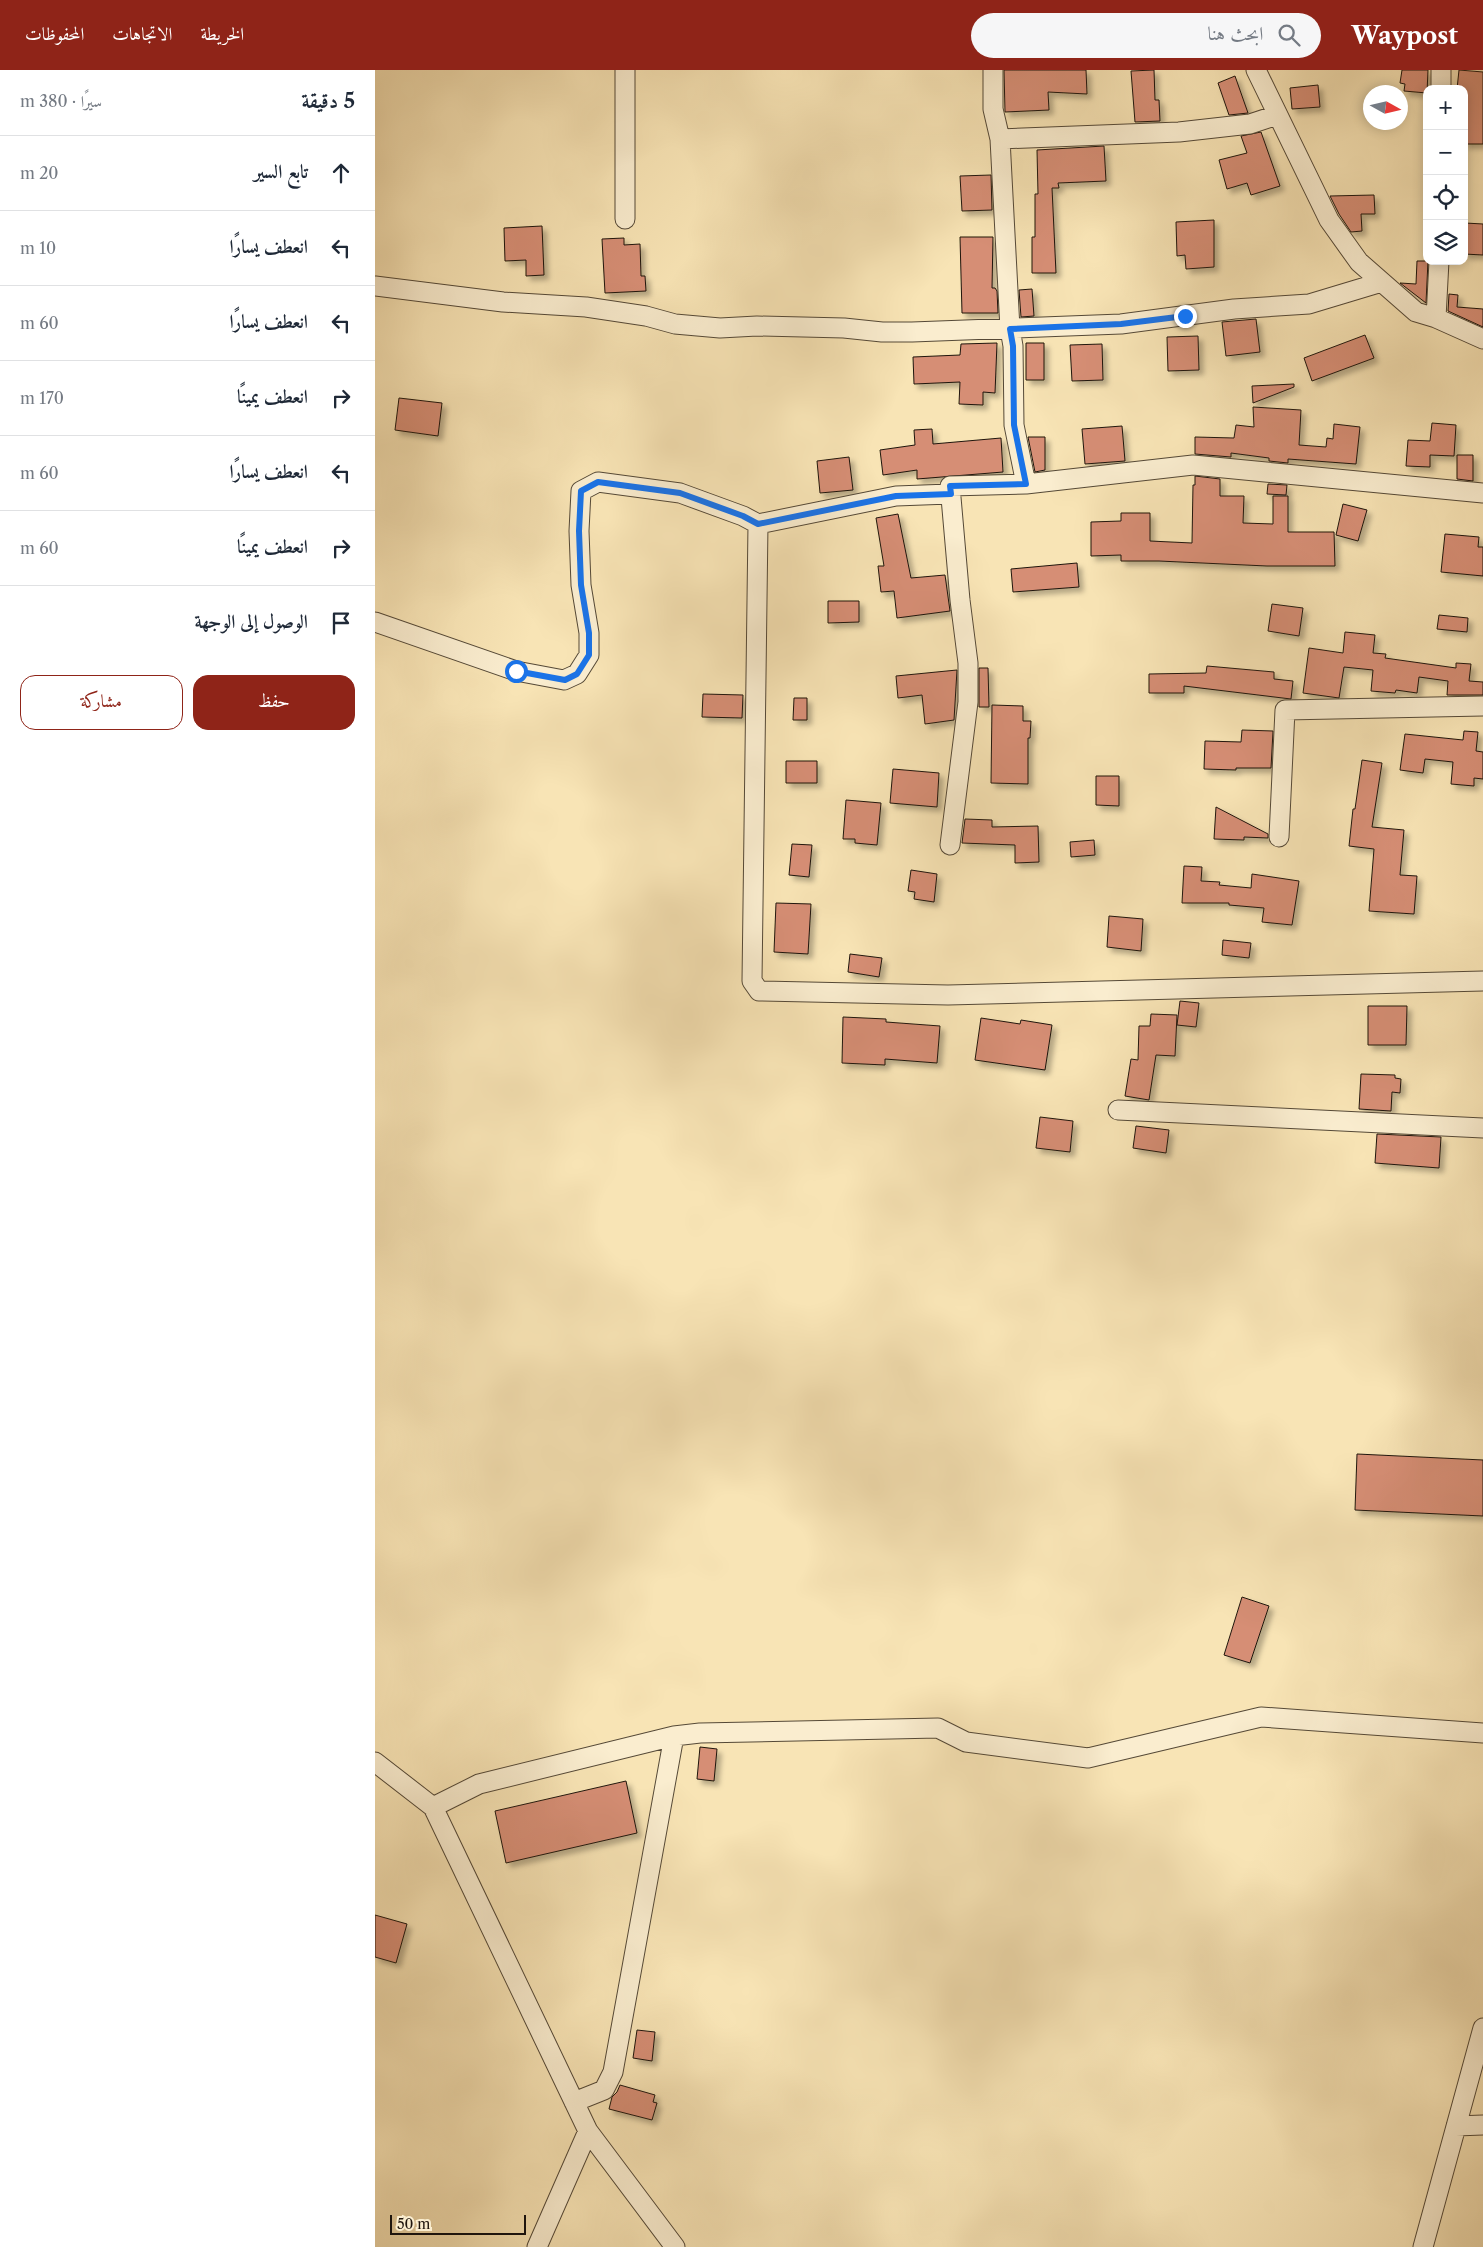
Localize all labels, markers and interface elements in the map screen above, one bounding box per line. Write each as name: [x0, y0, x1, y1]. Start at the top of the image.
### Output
search box: [971, 13, 1321, 58]
icon: search: [1275, 21, 1303, 49]
text: Waypost: [1351, 21, 1458, 50]
text: ابحث هنا: [1208, 22, 1263, 45]
text: المحفوظات: [25, 23, 84, 45]
text: الاتجاهات: [112, 23, 172, 45]
text: الخريطة: [200, 23, 244, 45]
north arrow: [1363, 85, 1408, 130]
map controls: [1423, 85, 1468, 265]
button: +: [1423, 85, 1468, 130]
text: 5 دقيقة: [301, 88, 355, 113]
text: سيرًا · 380 m: [20, 91, 102, 111]
button: −: [1423, 130, 1468, 175]
icon: ahead: [327, 159, 355, 187]
text: تابع السير: [254, 160, 308, 183]
text: 20 m: [20, 163, 59, 183]
button: locate: [1423, 175, 1468, 220]
button: layers: [1423, 220, 1468, 265]
icon: left: [327, 234, 355, 262]
text: انعطف يسارًا: [229, 235, 308, 258]
text: 10 m: [20, 238, 56, 258]
route end: [1174, 305, 1197, 328]
icon: left: [327, 309, 355, 337]
text: انعطف يسارًا: [229, 310, 308, 333]
text: 60 m: [20, 313, 59, 333]
icon: right: [327, 384, 355, 412]
text: انعطف يمينًا: [237, 385, 308, 408]
text: 170 m: [20, 388, 64, 408]
icon: left: [327, 459, 355, 487]
text: انعطف يسارًا: [229, 460, 308, 483]
text: 60 m: [20, 463, 59, 483]
icon: right: [327, 534, 355, 562]
text: انعطف يمينًا: [237, 535, 308, 558]
text: 60 m: [20, 538, 59, 558]
icon: arrive: [327, 609, 355, 637]
text: الوصول إلى الوجهة: [194, 610, 308, 633]
route start: [505, 660, 528, 683]
button: مشاركة: [20, 675, 183, 730]
button: حفظ: [193, 675, 355, 730]
scale bar: [390, 2212, 526, 2235]
text: 50 m: [397, 2215, 430, 2233]

